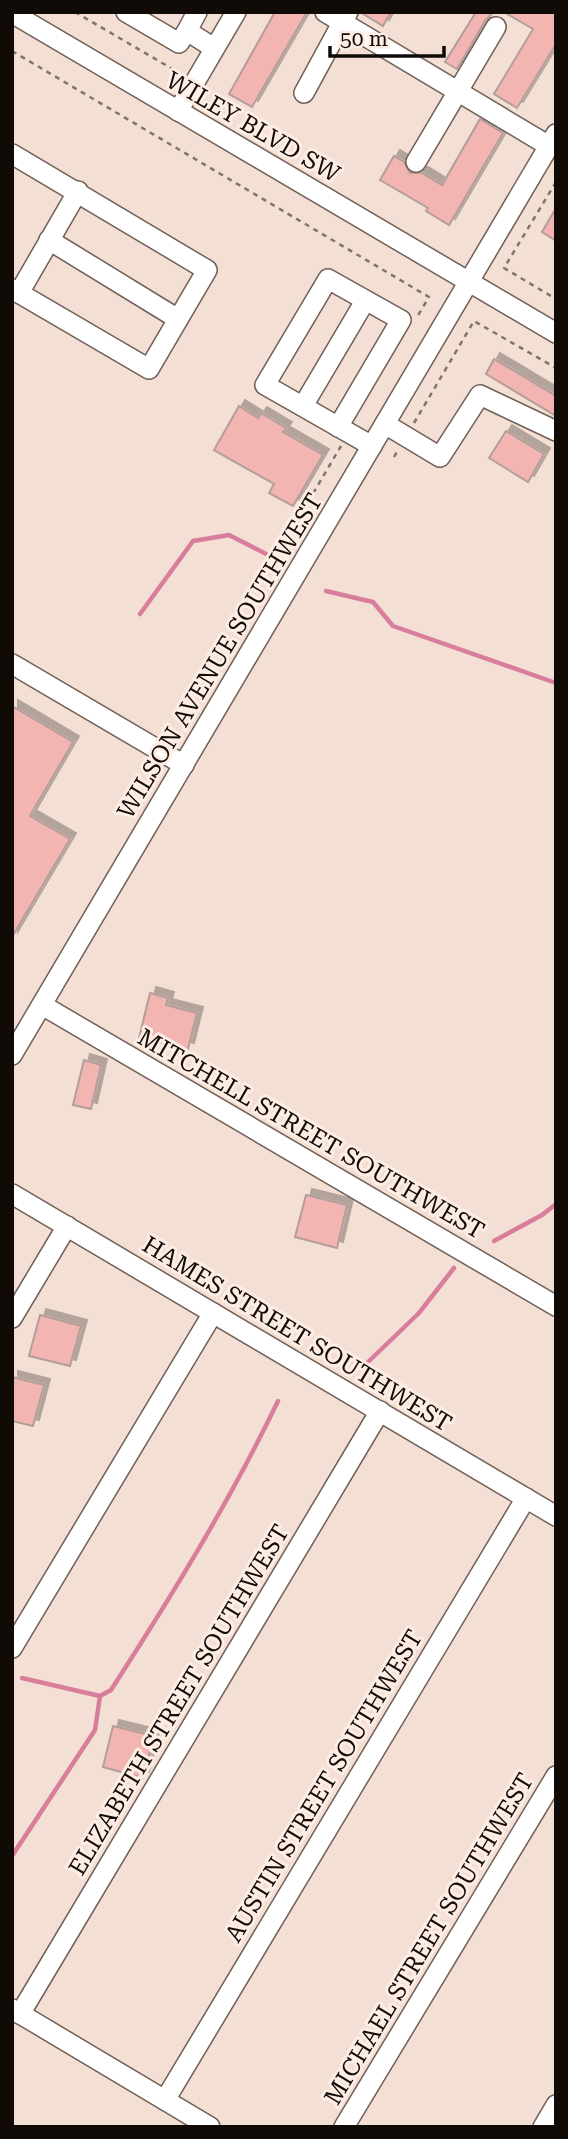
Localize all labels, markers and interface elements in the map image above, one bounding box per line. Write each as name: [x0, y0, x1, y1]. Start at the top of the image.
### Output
scale bar: [330, 14, 444, 58]
text: 50 m: [340, 27, 388, 51]
street label: WILEY BLVD SW: [161, 66, 345, 188]
street label: WILSON AVENUE SOUTHWEST: [112, 488, 328, 824]
street label: MITCHELL STREET SOUTHWEST: [133, 1023, 489, 1245]
street label: HAMES STREET SOUTHWEST: [137, 1230, 457, 1438]
street label: ELIZABETH STREET SOUTHWEST: [63, 1520, 295, 1880]
street label: AUSTIN STREET SOUTHWEST: [219, 1625, 429, 1947]
street label: MICHAEL STREET SOUTHWEST: [319, 1768, 539, 2110]

